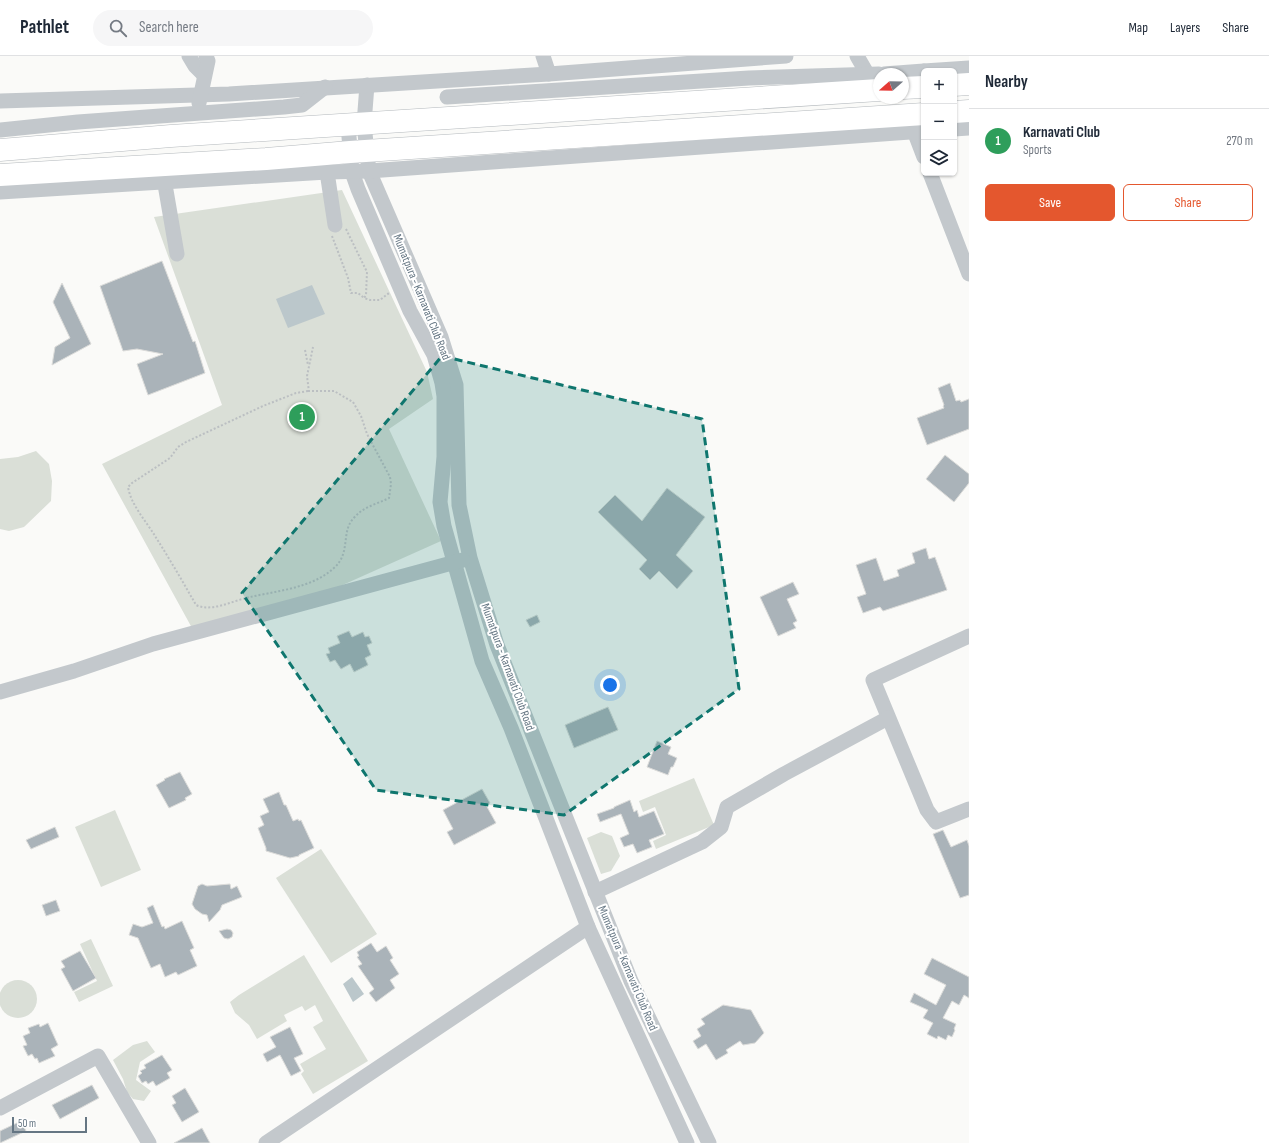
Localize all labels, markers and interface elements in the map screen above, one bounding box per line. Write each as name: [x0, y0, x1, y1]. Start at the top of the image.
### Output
search box: [93, 10, 373, 46]
text: Pathlet: [20, 16, 69, 39]
icon: search: [107, 17, 129, 39]
text: Search here: [139, 18, 199, 37]
text: Map: [1128, 19, 1148, 36]
text: Layers: [1170, 19, 1200, 36]
text: Share: [1222, 19, 1249, 36]
north arrow: [873, 68, 909, 104]
map controls: [921, 68, 957, 176]
button: +: [921, 68, 957, 104]
text: Nearby: [985, 72, 1028, 92]
button: −: [921, 104, 957, 140]
text: Karnavati Club: [1023, 123, 1100, 142]
text: 1: [995, 133, 1001, 149]
text: 270 m: [1226, 133, 1253, 149]
button: layers: [921, 140, 957, 176]
text: Sports: [1023, 142, 1052, 158]
button: Save: [985, 184, 1115, 221]
button: Share: [1123, 184, 1253, 221]
street label: Mumatpura - Karnavati Club Road: [389, 232, 454, 362]
pin: 1: [289, 402, 315, 432]
street label: Mumatpura - Karnavati Club Road: [478, 602, 538, 733]
your location: [600, 675, 620, 695]
street label: Mumatpura - Karnavati Club Road: [594, 904, 661, 1033]
scale bar: [12, 1115, 87, 1134]
text: 50 m: [18, 1117, 36, 1130]

